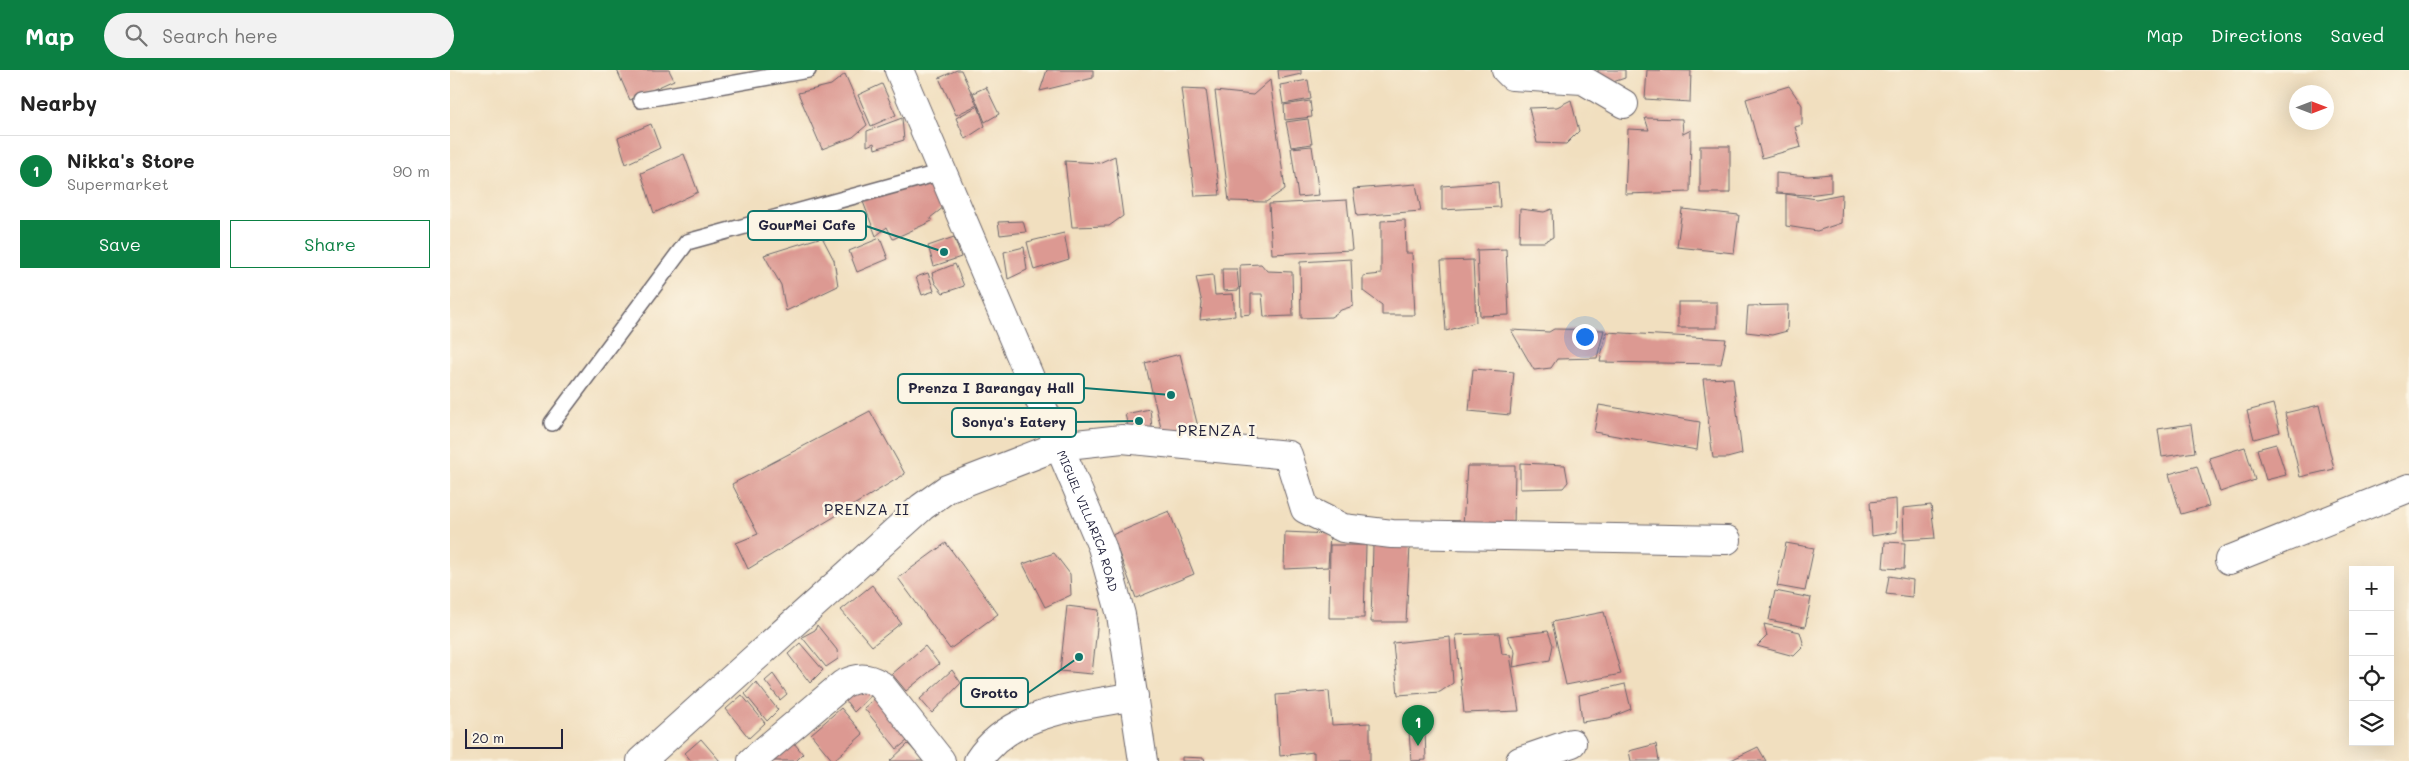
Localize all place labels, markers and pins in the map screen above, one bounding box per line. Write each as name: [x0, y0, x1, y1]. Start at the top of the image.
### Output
callout: GourMei Cafe: [748, 211, 866, 240]
callout: Prenza I Barangay Hall: [898, 374, 1084, 403]
callout: Sonya's Eatery: [952, 408, 1076, 437]
callout: Grotto: [961, 678, 1028, 707]
pin: 1: [1402, 705, 1434, 746]

